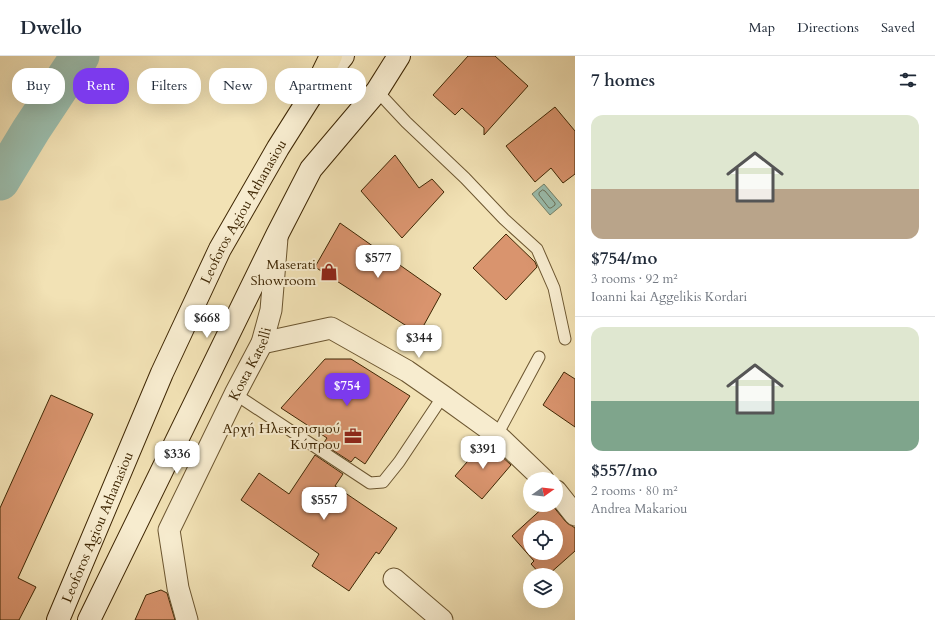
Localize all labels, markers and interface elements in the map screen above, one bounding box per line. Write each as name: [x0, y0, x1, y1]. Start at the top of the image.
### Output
text: Dwello: [20, 15, 82, 41]
text: Map: [749, 18, 775, 37]
text: Directions: [797, 18, 859, 37]
text: Saved: [881, 18, 915, 37]
chip: Buy: [12, 68, 65, 104]
chip: Rent: [73, 68, 129, 104]
chip: Filters: [137, 68, 201, 104]
chip: New: [209, 68, 267, 104]
chip: Apartment: [275, 68, 366, 104]
text: 7 homes: [591, 69, 655, 92]
icon: filters: [897, 69, 919, 91]
street label: Leoforos Agiou Athanasiou: [196, 135, 291, 287]
icon: home: [719, 141, 791, 213]
pin: $577: [354, 245, 402, 279]
text: $754/mo: [591, 247, 657, 270]
text: $577: [365, 249, 391, 267]
place label: Maserati Showroom: [250, 255, 316, 290]
shop icon: Maserati Showroom: [319, 262, 339, 282]
text: 3 rooms · 92 m²: [591, 270, 678, 288]
text: Ioanni kai Aggelikis Kordari: [591, 288, 747, 306]
pin: $668: [183, 305, 231, 339]
text: $668: [194, 309, 220, 327]
street label: Kosta Katselli: [224, 325, 275, 404]
pin: $344: [395, 325, 443, 359]
text: $344: [406, 329, 432, 347]
icon: home: [719, 353, 791, 425]
pin: $754: [323, 373, 371, 407]
text: $754: [334, 377, 360, 395]
place label: Αρχή Ηλεκτρισμού Κύπρου: [223, 419, 340, 454]
office icon: Αρχή Ηλεκτρισμού Κύπρου: [343, 426, 363, 446]
pin: $391: [459, 436, 507, 470]
text: $391: [470, 440, 496, 458]
pin: $336: [153, 441, 201, 475]
text: $336: [164, 445, 190, 463]
street label: Leoforos Agiou Athanasiou: [57, 448, 138, 605]
text: $557/mo: [591, 459, 657, 482]
north arrow: [523, 472, 563, 512]
map controls: [523, 472, 563, 608]
text: 2 rooms · 80 m²: [591, 482, 678, 500]
pin: $557: [300, 487, 348, 521]
text: $557: [311, 491, 337, 509]
text: Andrea Makariou: [591, 500, 687, 518]
button: locate: [523, 520, 563, 560]
button: layers: [523, 568, 563, 608]

